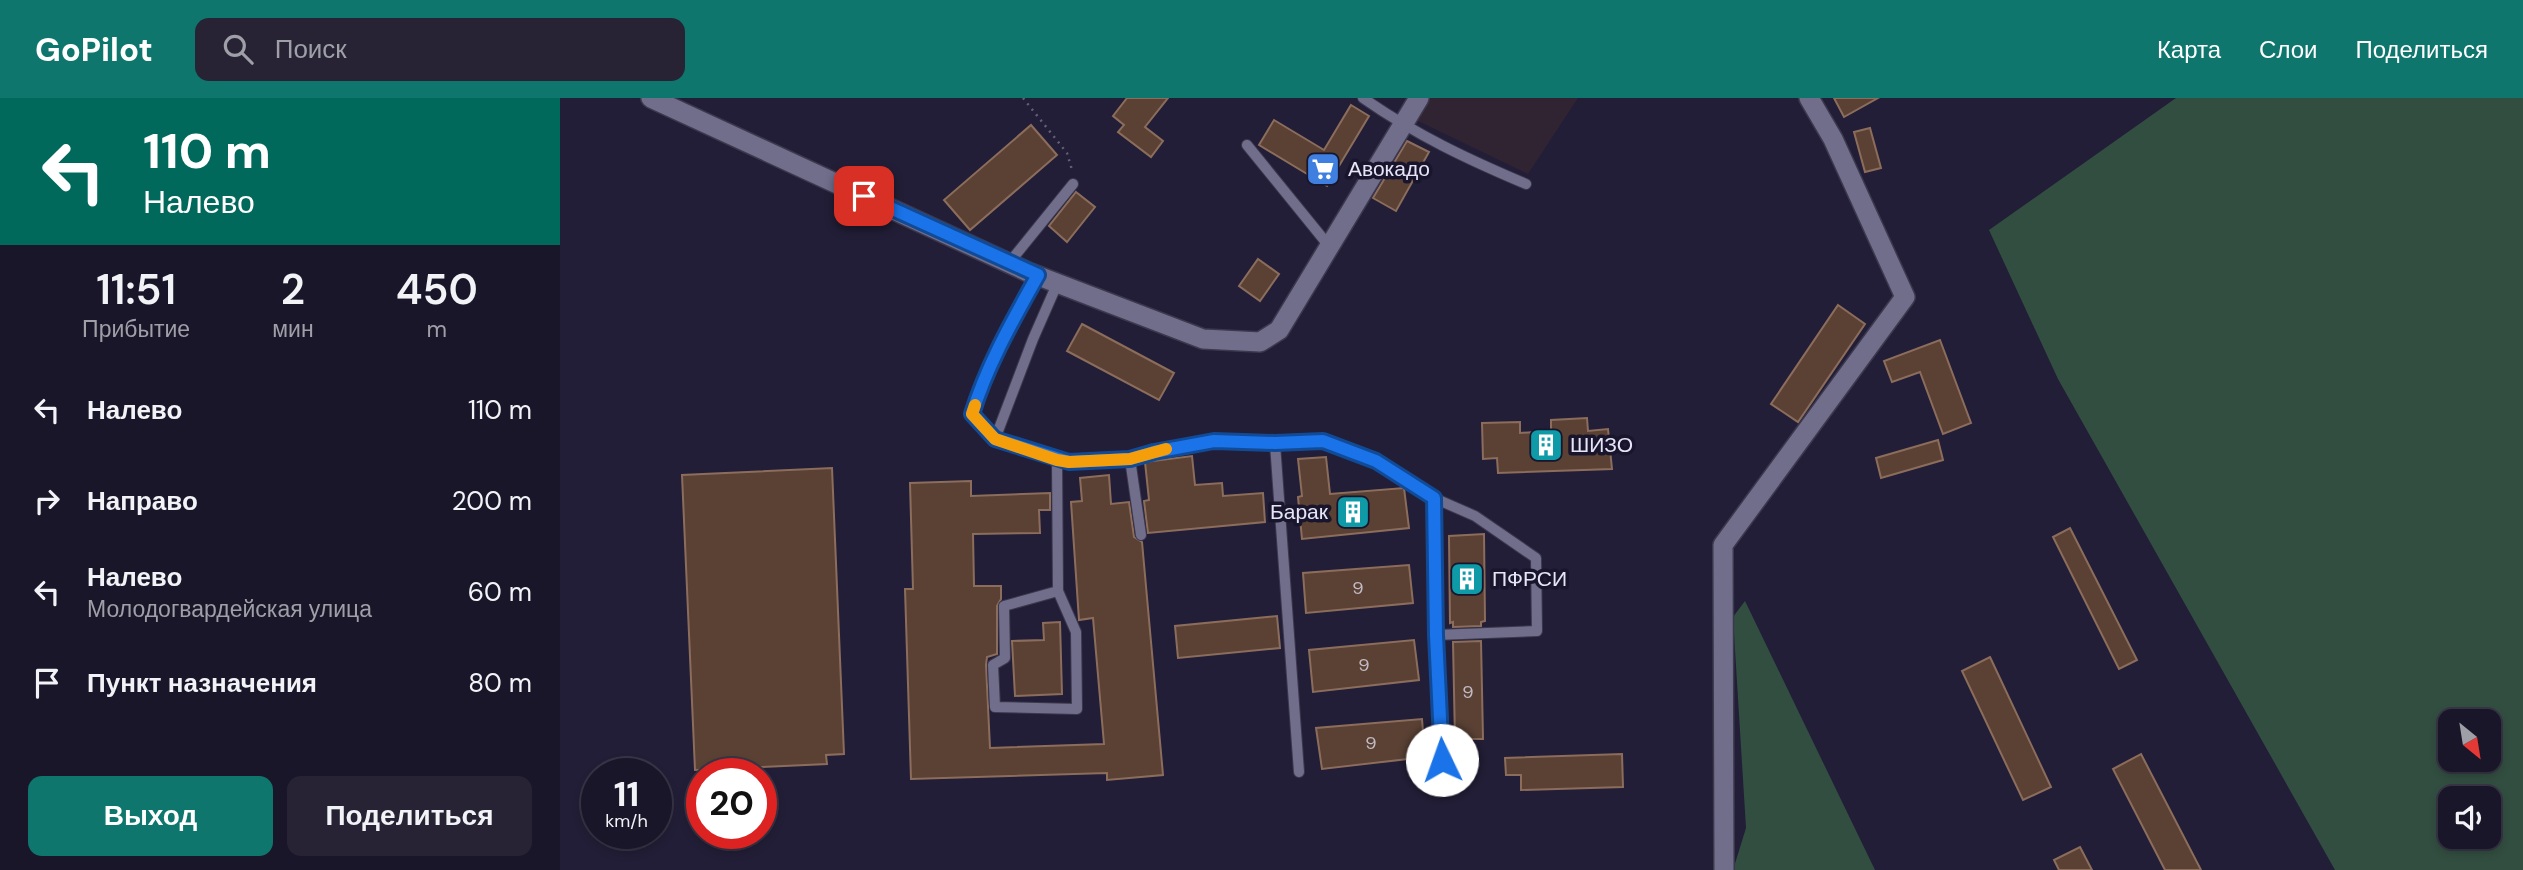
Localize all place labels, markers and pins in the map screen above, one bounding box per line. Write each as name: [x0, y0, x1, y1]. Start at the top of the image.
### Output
supermarket icon: Авокадо: [1304, 150, 1342, 188]
place label: Авокадо: [1348, 155, 1430, 183]
pin: [834, 166, 894, 226]
building icon: ШИЗО: [1527, 426, 1565, 464]
place label: ШИЗО: [1570, 431, 1633, 459]
building icon: Барак: [1334, 493, 1372, 531]
place label: Барак: [1270, 498, 1329, 526]
building icon: ПФРСИ: [1448, 560, 1486, 598]
place label: ПФРСИ: [1492, 565, 1567, 593]

